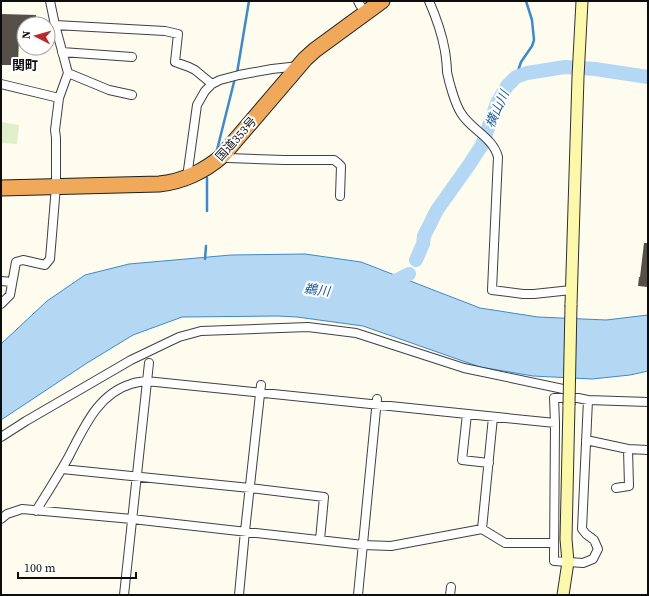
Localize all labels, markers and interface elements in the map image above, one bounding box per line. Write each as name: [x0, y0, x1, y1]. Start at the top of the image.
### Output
north arrow: [16, 16, 56, 56]
text: N: [19, 30, 34, 40]
district label: 関町: [12, 57, 38, 74]
water label: 横山川: [481, 86, 514, 130]
street label: 国道353号: [212, 114, 260, 164]
water label: 鵜川: [303, 280, 333, 300]
scale bar: [18, 554, 136, 580]
text: 100 m: [24, 560, 56, 576]

